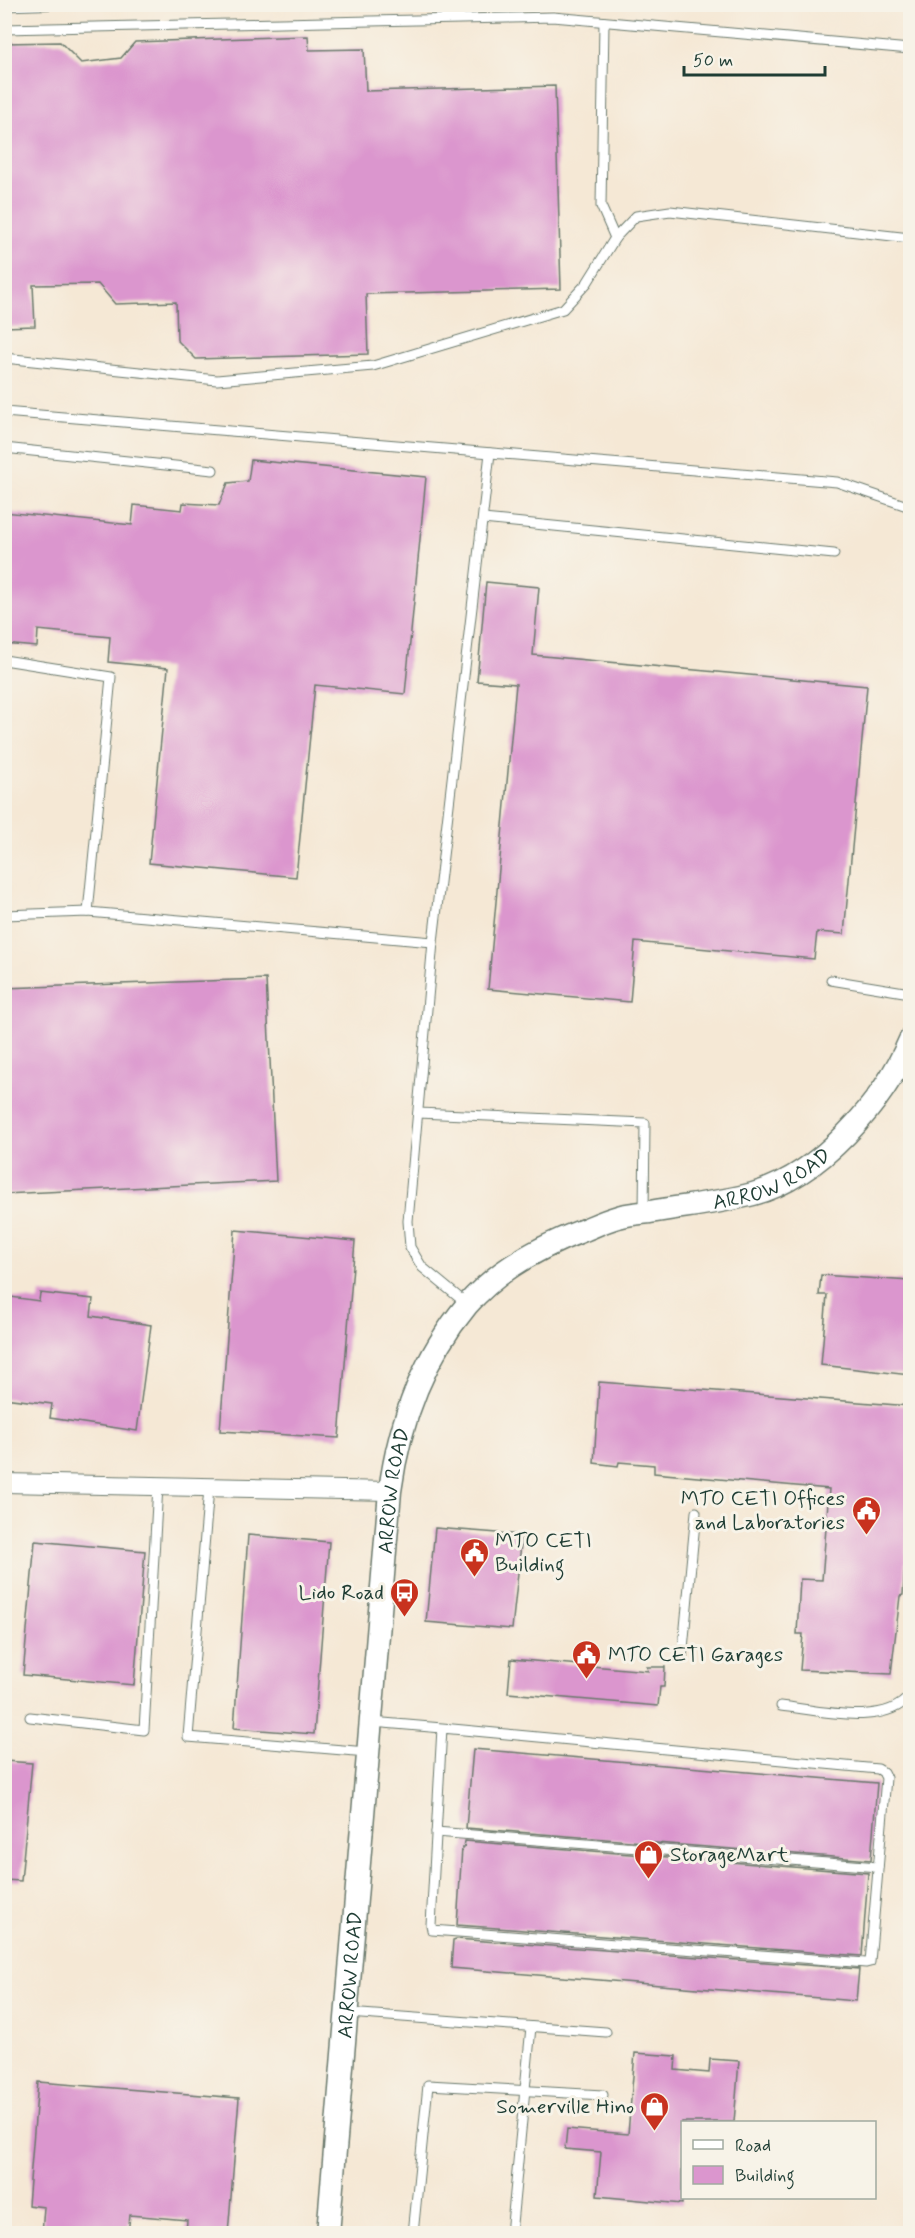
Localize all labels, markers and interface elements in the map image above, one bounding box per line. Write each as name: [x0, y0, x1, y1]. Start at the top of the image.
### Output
scale bar: [684, 39, 825, 77]
text: 50 m: [693, 49, 733, 73]
street label: ARROW ROAD: [711, 1142, 837, 1217]
street label: ARROW ROAD: [372, 1425, 418, 1555]
place label: MTO CETI Offices and Laboratories: [681, 1485, 845, 1537]
public building icon: MTO CETI Offices and Laboratories: [850, 1494, 882, 1536]
place label: MTO CETI Building: [495, 1527, 592, 1581]
public building icon: MTO CETI Building: [458, 1536, 490, 1578]
bus stop icon: Lido Road: [389, 1576, 421, 1618]
place label: Lido Road: [299, 1579, 384, 1607]
public building icon: MTO CETI Garages: [571, 1638, 603, 1680]
place label: MTO CETI Garages: [608, 1641, 783, 1669]
shop icon: StorageMart: [633, 1838, 665, 1880]
place label: StorageMart: [670, 1841, 789, 1869]
street label: ARROW ROAD: [331, 1910, 370, 2040]
shop icon: Somerville Hino: [639, 2090, 671, 2132]
place label: Somerville Hino: [496, 2093, 634, 2121]
legend: [681, 2121, 876, 2199]
text: Road: [735, 2134, 771, 2158]
text: Building: [735, 2164, 795, 2190]

